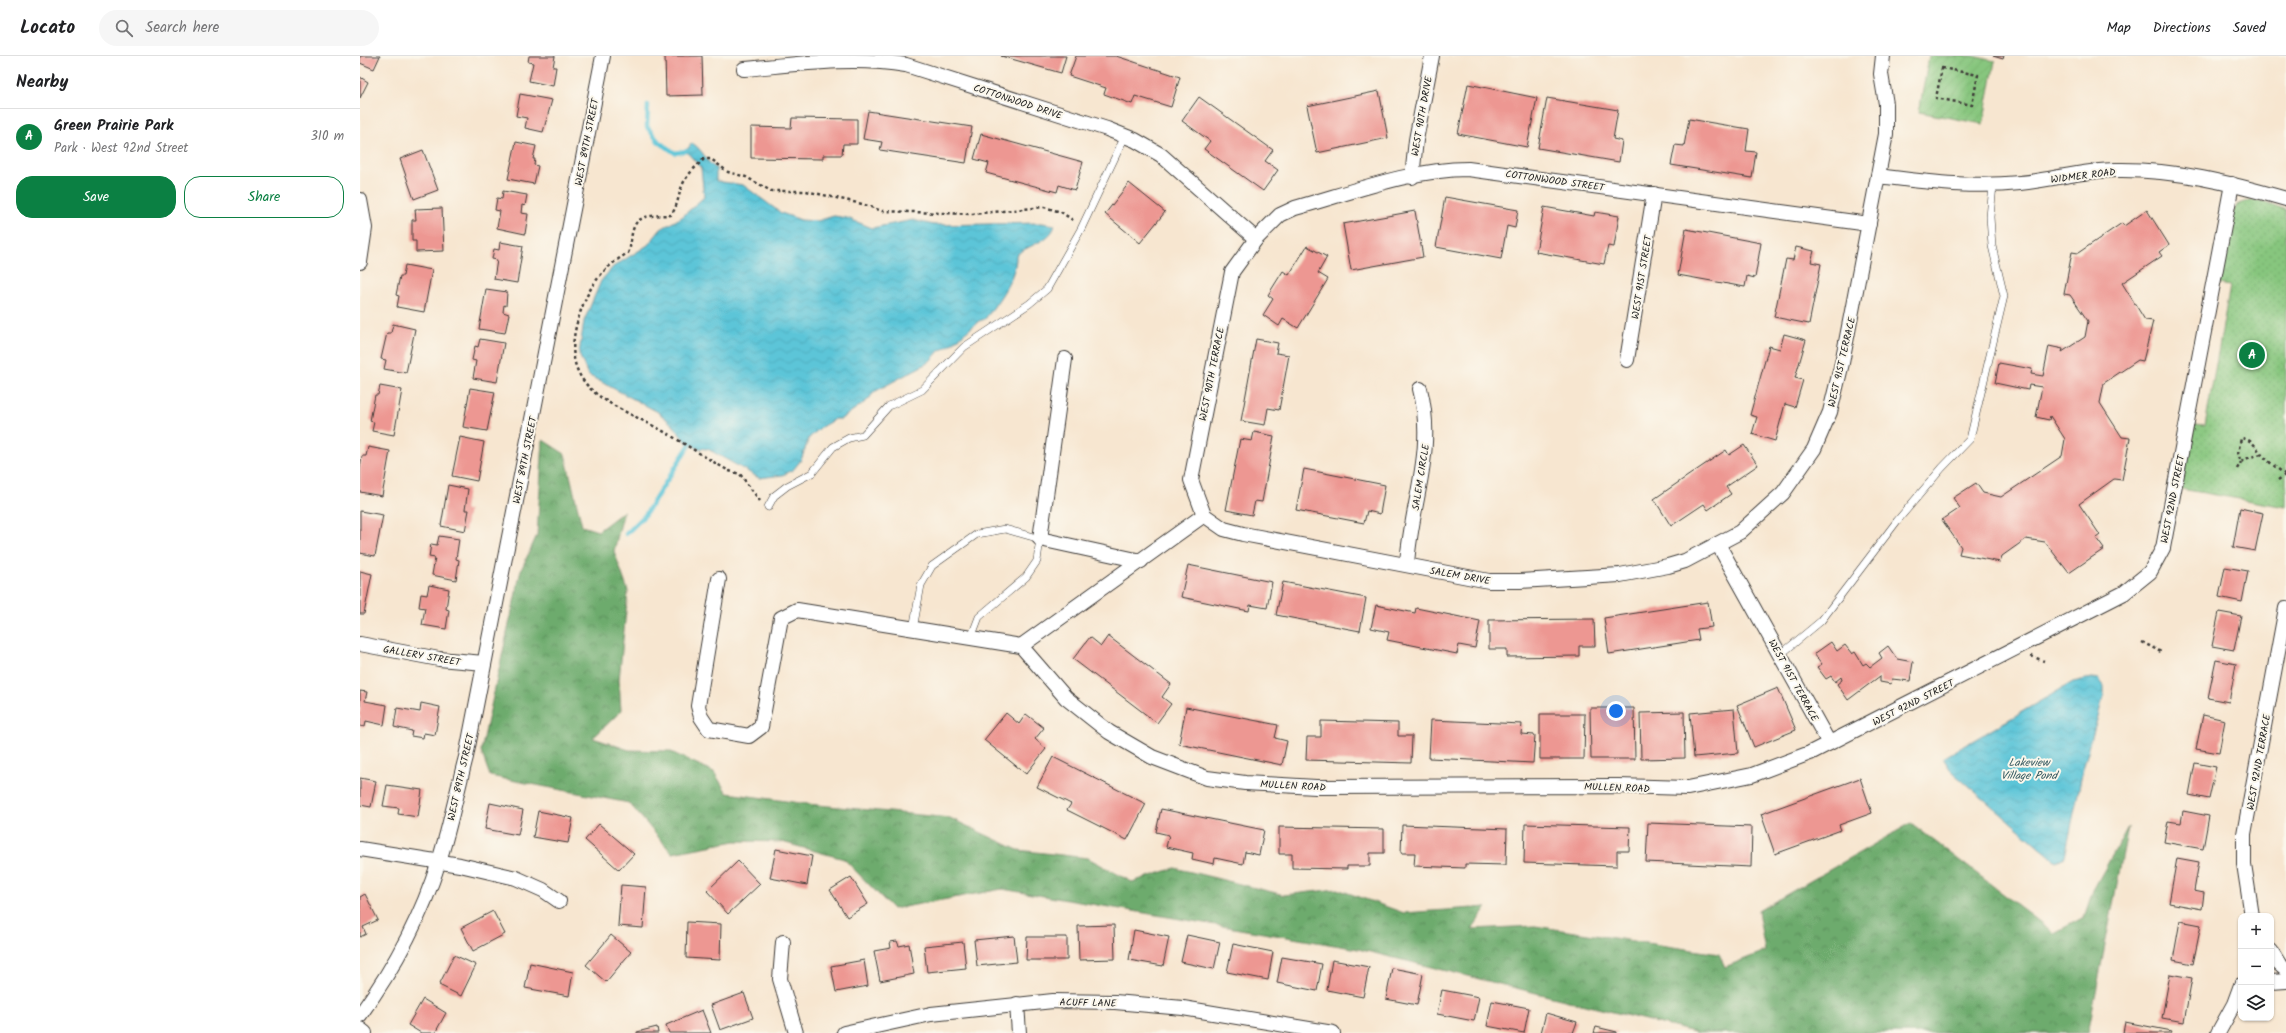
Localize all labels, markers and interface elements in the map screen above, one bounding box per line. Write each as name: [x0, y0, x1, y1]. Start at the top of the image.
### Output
search box: [99, 10, 379, 46]
text: Locato: [20, 13, 75, 43]
text: Search here: [145, 16, 219, 40]
icon: search: [113, 17, 135, 39]
text: Map: [2106, 17, 2131, 39]
text: Directions: [2153, 17, 2211, 39]
text: Saved: [2233, 17, 2266, 39]
text: Nearby: [16, 69, 68, 96]
street label: WEST 90TH DRIVE: [1407, 74, 1437, 157]
street label: COTTONWOOD DRIVE: [971, 80, 1065, 124]
street label: WEST 89TH STREET: [571, 95, 604, 187]
text: Green Prairie Park: [54, 114, 173, 138]
text: A: [25, 126, 33, 147]
text: 310 m: [310, 126, 344, 147]
text: Park · West 92nd Street: [54, 138, 188, 159]
street label: WIDMER ROAD: [2050, 164, 2117, 188]
street label: COTTONWOOD STREET: [1504, 166, 1607, 196]
button: Save: [16, 176, 176, 218]
button: Share: [184, 176, 344, 218]
street label: WEST 91ST STREET: [1627, 233, 1657, 320]
street label: WEST 91ST TERRACE: [1824, 315, 1860, 409]
street label: WEST 90TH TERRACE: [1195, 325, 1229, 422]
pin: A: [2239, 340, 2265, 370]
street label: WEST 89TH STREET: [509, 413, 542, 505]
street label: SALEM CIRCLE: [1408, 442, 1434, 511]
street label: WEST 92ND STREET: [2157, 452, 2190, 545]
street label: SALEM DRIVE: [1428, 563, 1492, 589]
street label: WEST 91ST TERRACE: [1764, 636, 1823, 726]
street label: GALLERY STREET: [382, 641, 463, 671]
street label: WEST 92ND STREET: [1870, 675, 1959, 730]
your location: [1606, 701, 1626, 721]
street label: WEST 92ND TERRACE: [2243, 712, 2275, 811]
street label: WEST 89TH STREET: [443, 731, 479, 822]
water label: Lakeview Village Pond: [2001, 754, 2059, 785]
street label: MULLEN ROAD: [1260, 776, 1327, 796]
street label: MULLEN ROAD: [1584, 779, 1651, 797]
map controls: [2238, 913, 2274, 1021]
button: +: [2238, 913, 2274, 949]
button: −: [2238, 949, 2274, 985]
button: layers: [2238, 985, 2274, 1021]
street label: ACUFF LANE: [1060, 995, 1118, 1012]

